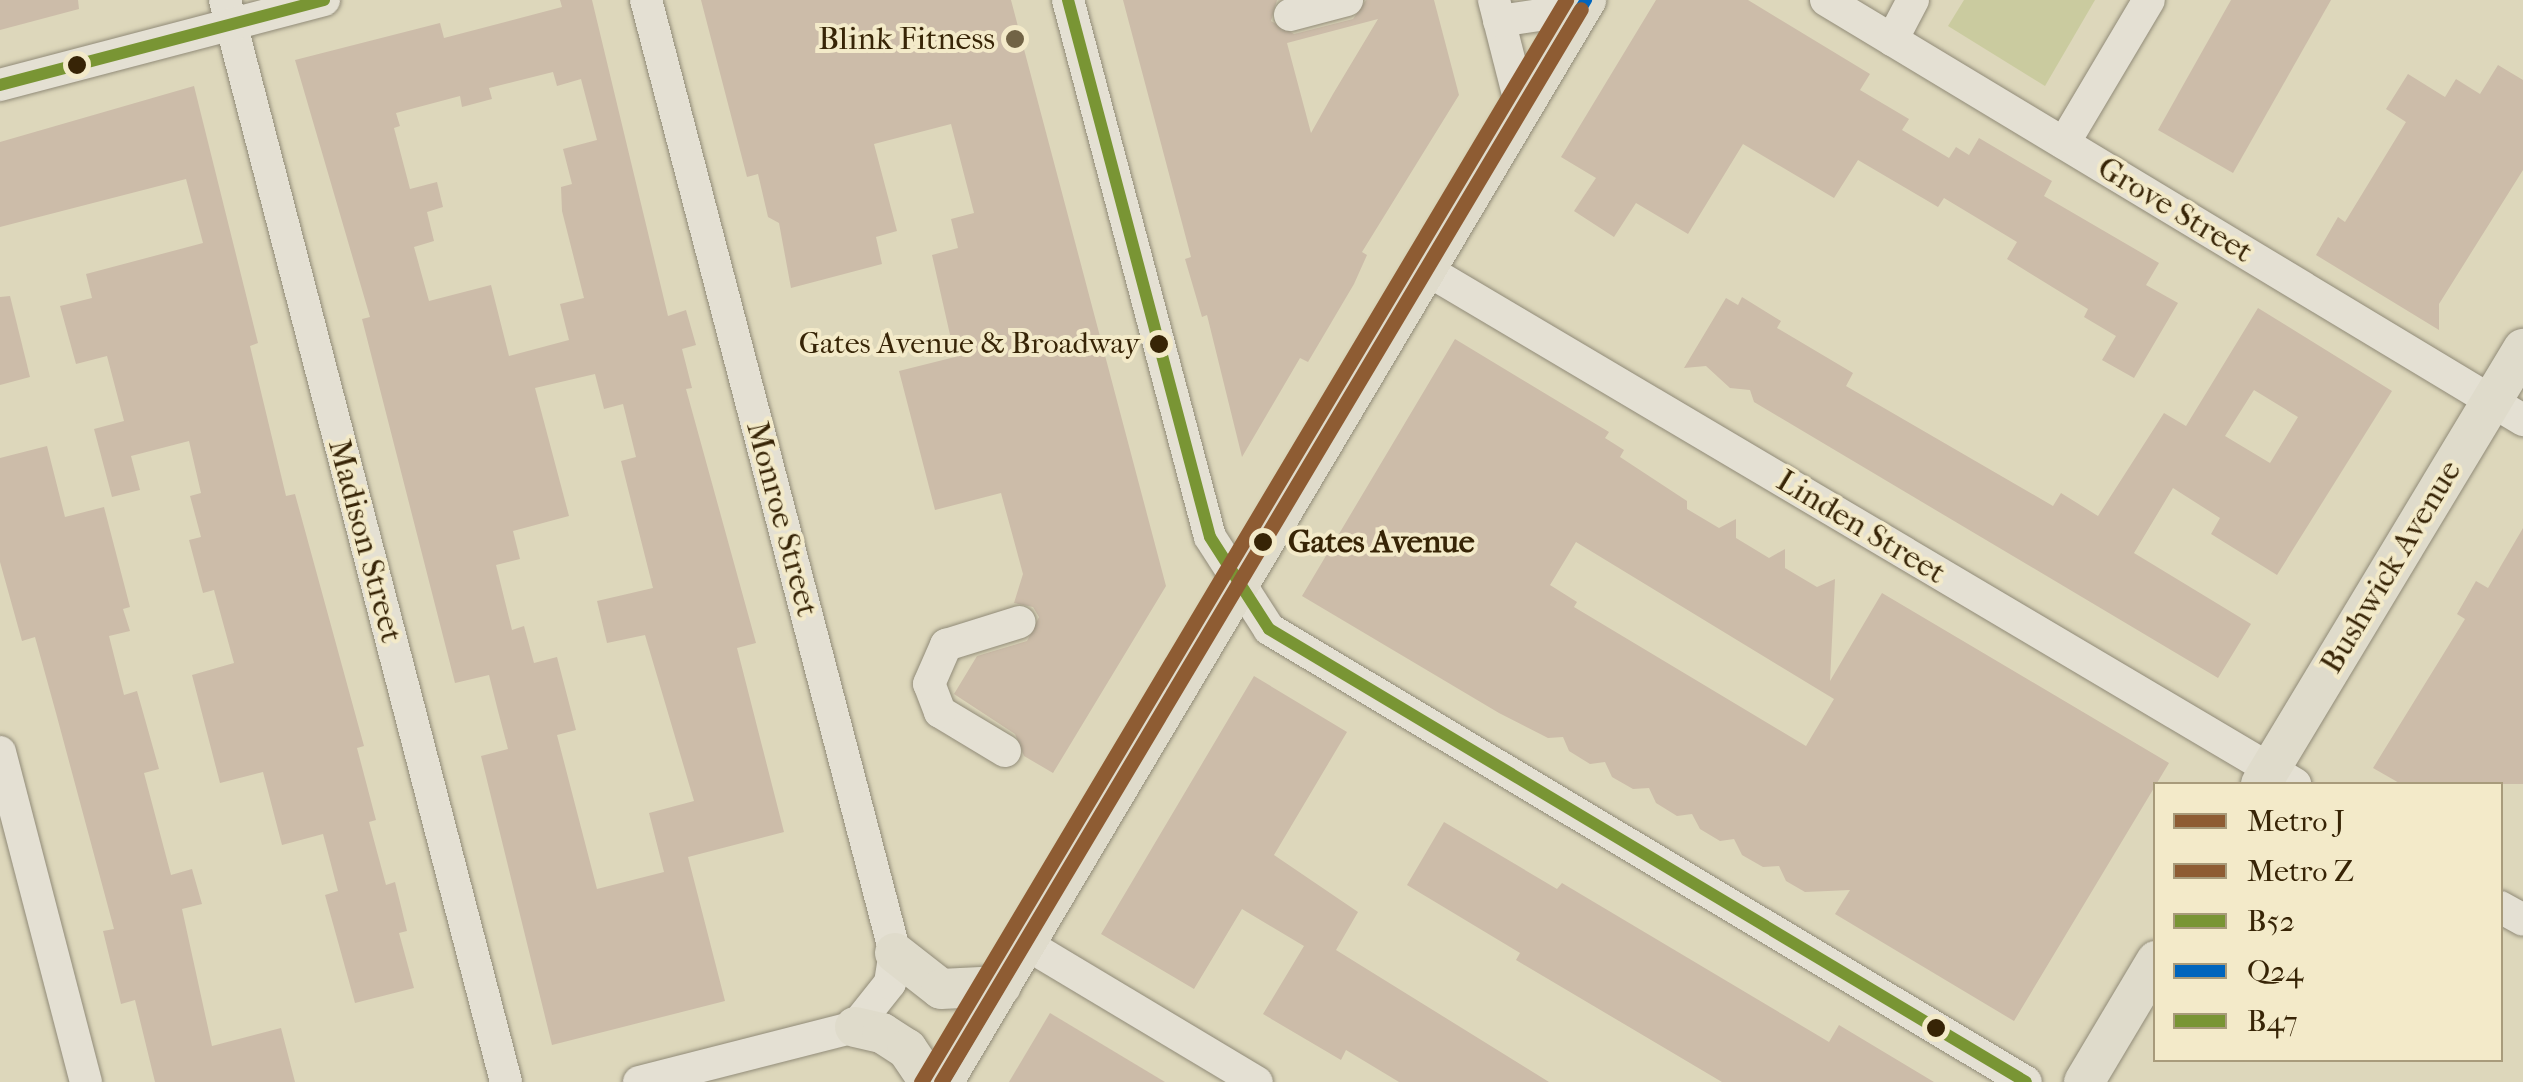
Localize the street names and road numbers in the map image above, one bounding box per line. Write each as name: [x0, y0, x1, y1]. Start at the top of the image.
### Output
street label: Grove Street: [2090, 149, 2260, 271]
street label: Monroe Street: [738, 417, 826, 621]
street label: Madison Street: [319, 435, 411, 647]
street label: Bushwick Avenue: [2312, 454, 2470, 680]
street label: Linden Street: [1770, 462, 1952, 592]

